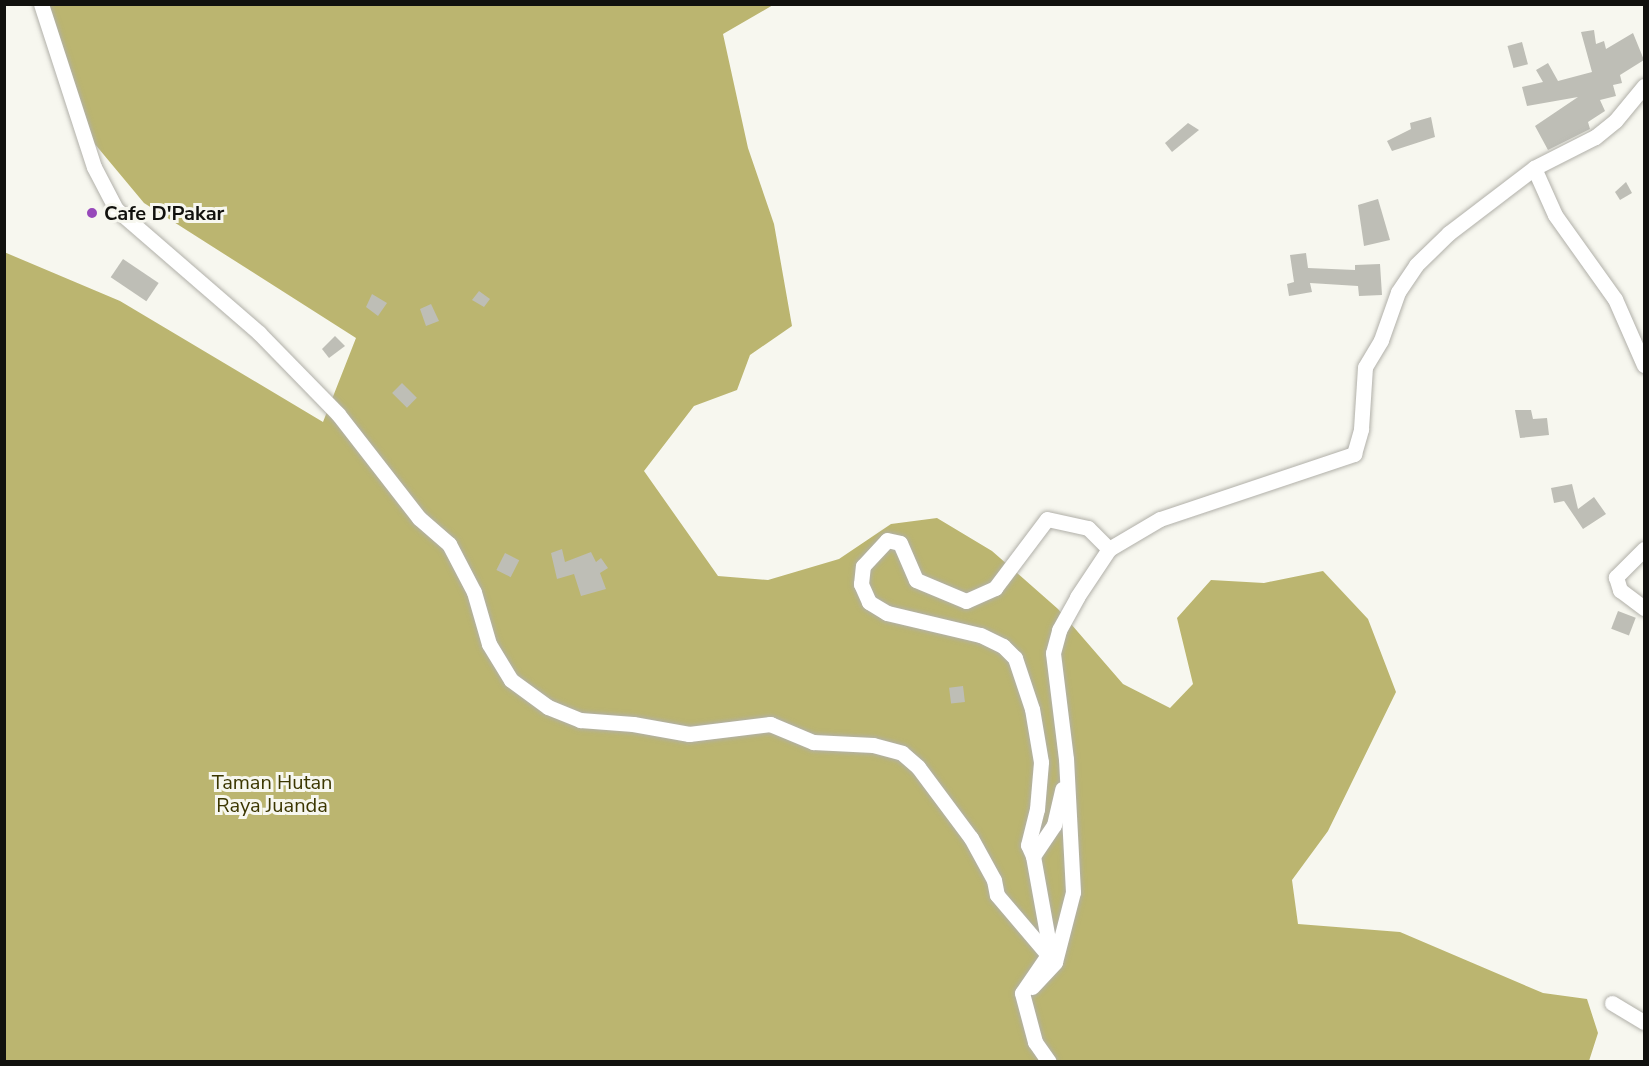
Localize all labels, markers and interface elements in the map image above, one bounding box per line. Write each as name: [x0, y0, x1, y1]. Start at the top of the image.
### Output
place label: Cafe D'Pakar: [104, 201, 224, 225]
marker: Cafe D'Pakar: [85, 206, 99, 220]
park label: Taman Hutan Raya Juanda: [212, 770, 332, 817]

